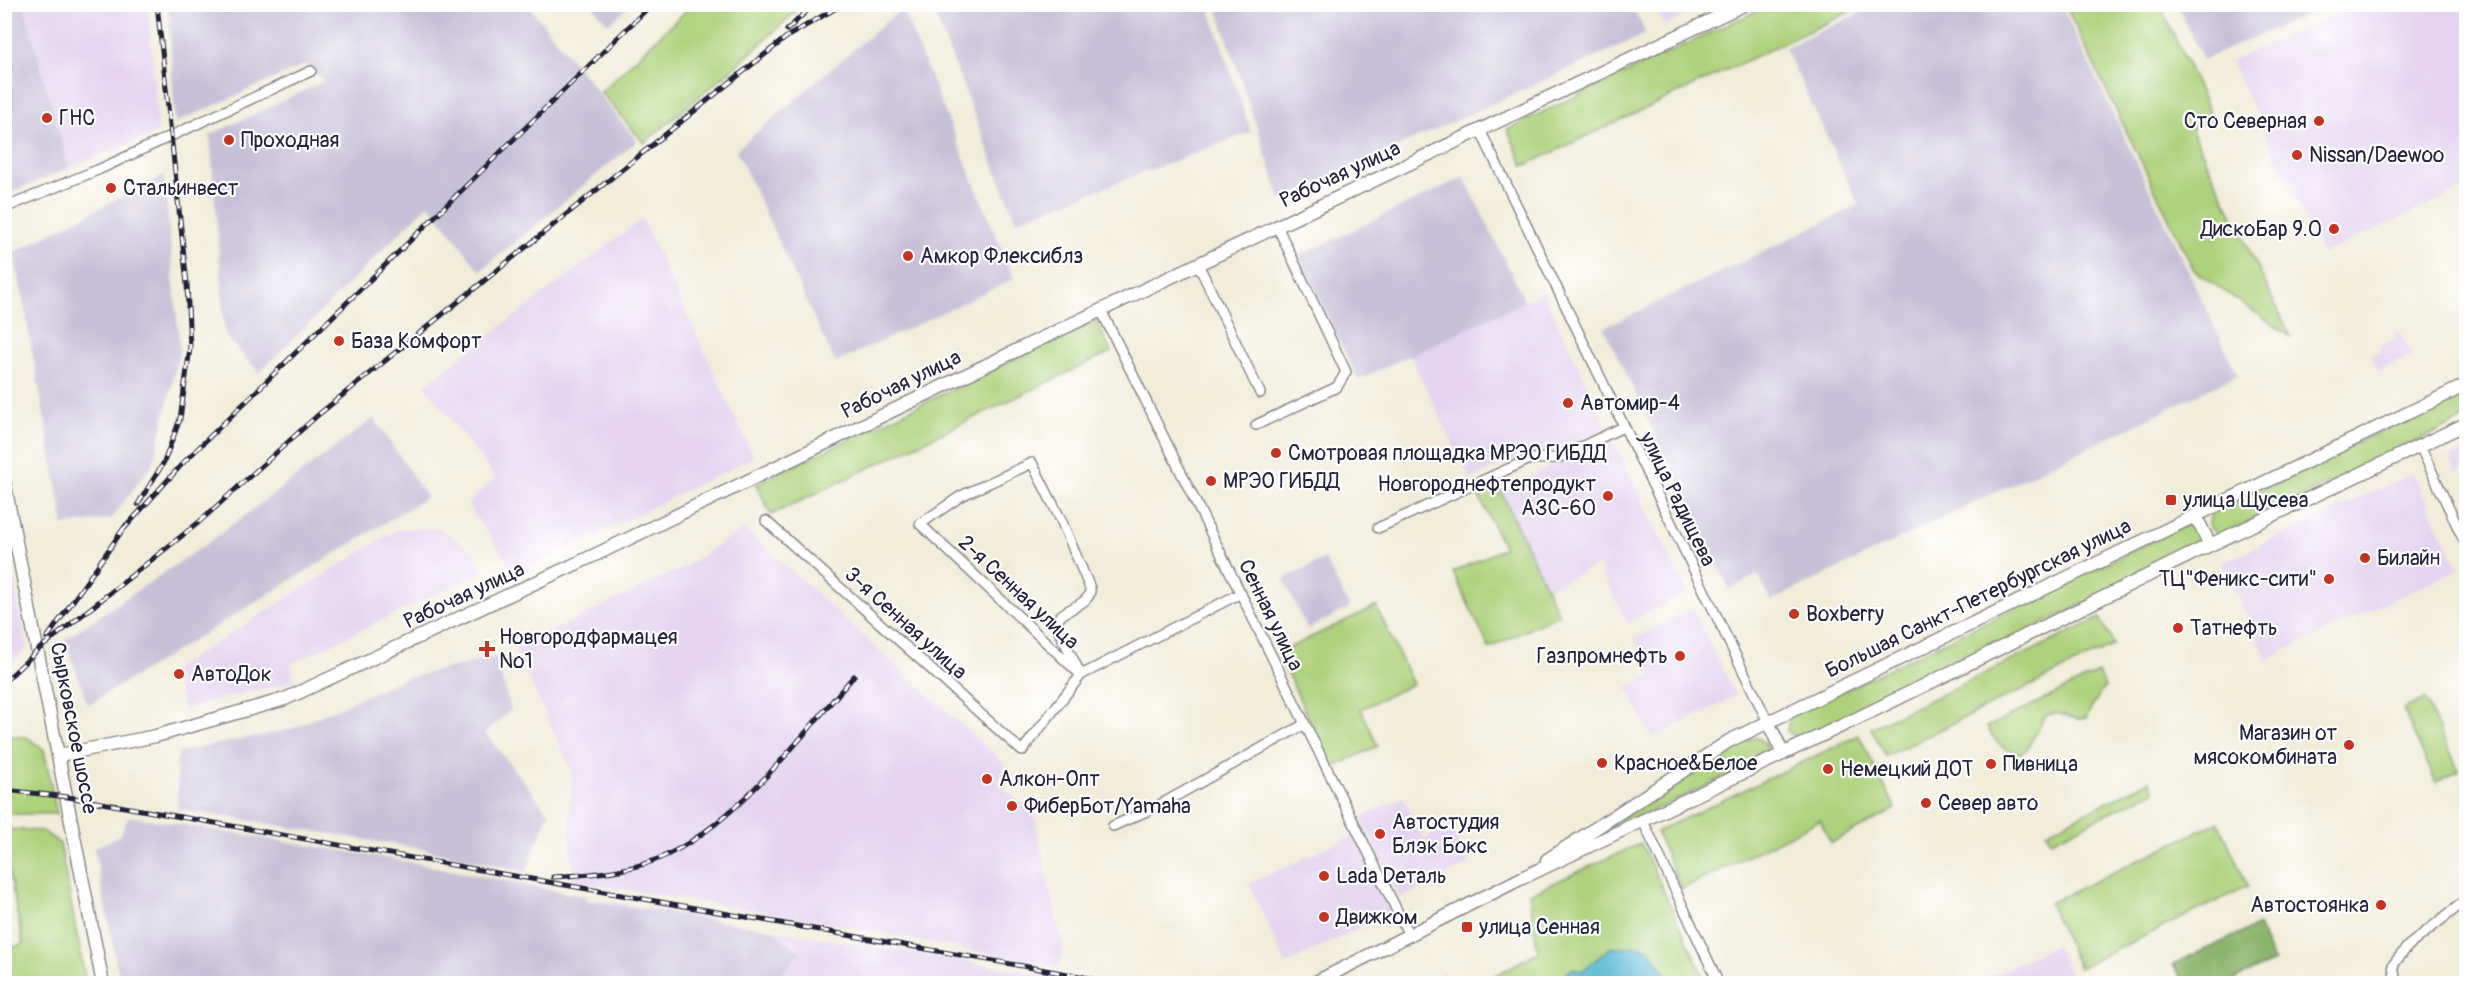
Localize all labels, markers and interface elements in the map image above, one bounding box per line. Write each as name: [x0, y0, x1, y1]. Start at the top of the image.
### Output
place label: ГНС: [59, 105, 95, 132]
place label: Сто Северная: [2184, 108, 2307, 135]
marker: ГНС: [40, 111, 54, 125]
marker: Сто Северная: [2312, 114, 2326, 128]
place label: Проходная: [241, 127, 339, 154]
marker: Проходная: [222, 133, 236, 147]
street label: Рабочая улица: [1276, 135, 1405, 214]
place label: Nissan/Daewoo: [2309, 142, 2444, 169]
marker: Nissan/Daewoo: [2290, 148, 2304, 162]
place label: Стальинвест: [123, 175, 239, 202]
marker: Стальинвест: [104, 181, 118, 195]
place label: ДискоБар 9.0: [2200, 216, 2322, 243]
marker: ДискоБар 9.0: [2327, 222, 2341, 236]
place label: Амкор Флексиблз: [920, 243, 1084, 270]
marker: Амкор Флексиблз: [901, 249, 915, 263]
place label: База Комфорт: [351, 328, 482, 355]
marker: База Комфорт: [332, 334, 346, 348]
street label: Рабочая улица: [837, 344, 966, 425]
place label: Автомир-4: [1580, 390, 1680, 417]
marker: Автомир-4: [1561, 396, 1575, 410]
street label: улица Радищева: [1633, 427, 1722, 571]
place label: Смотровая площадка МРЭО ГИБДД: [1288, 440, 1607, 467]
marker: Смотровая площадка МРЭО ГИБДД: [1269, 446, 1283, 460]
place label: МРЭО ГИБДД: [1223, 468, 1340, 495]
place label: Новгороднефтепродукт АЗС-60: [1378, 471, 1596, 522]
marker: МРЭО ГИБДД: [1204, 474, 1218, 488]
place label: улица Щусева: [2182, 487, 2309, 514]
marker: Новгороднефтепродукт АЗС-60: [1601, 489, 1615, 503]
marker: улица Щусева: [2164, 493, 2178, 507]
street label: Большая Санкт-Петербургская улица: [1821, 512, 2136, 684]
street label: 2-я Сенная улица: [952, 529, 1085, 655]
place label: Билайн: [2377, 545, 2440, 572]
marker: Билайн: [2358, 551, 2372, 565]
street label: Сенная улица: [1232, 555, 1309, 675]
street label: Рабочая улица: [400, 556, 529, 635]
street label: 3-я Сенная улица: [839, 561, 973, 686]
place label: ТЦ"Феникс-сити": [2159, 566, 2317, 593]
marker: ТЦ"Феникс-сити": [2322, 572, 2336, 586]
place label: Boxberry: [1806, 601, 1884, 628]
marker: Boxberry: [1787, 607, 1801, 621]
place label: Татнефть: [2190, 615, 2278, 642]
marker: Татнефть: [2171, 621, 2185, 635]
place label: Новгородфармацея №1: [499, 624, 678, 675]
street label: Сырковское шоссе: [44, 640, 104, 817]
marker: Новгородфармацея №1: [480, 642, 494, 656]
place label: Газпромнефть: [1536, 643, 1668, 670]
marker: Газпромнефть: [1673, 649, 1687, 663]
place label: АвтоДок: [191, 661, 272, 688]
marker: АвтоДок: [172, 667, 186, 681]
place label: Магазин от мясокомбината: [2193, 720, 2337, 771]
marker: Магазин от мясокомбината: [2342, 738, 2356, 752]
place label: Красное&Белое: [1614, 750, 1758, 777]
place label: Пивница: [2003, 751, 2078, 778]
marker: Красное&Белое: [1595, 756, 1609, 770]
place label: Немецкий ДОТ: [1840, 756, 1974, 783]
marker: Пивница: [1984, 757, 1998, 771]
marker: Немецкий ДОТ: [1821, 762, 1835, 776]
place label: Алкон-Опт: [999, 766, 1100, 793]
marker: Алкон-Опт: [980, 772, 994, 786]
place label: Север авто: [1938, 790, 2038, 817]
place label: ФиберБот/Yamaha: [1024, 793, 1191, 820]
marker: Север авто: [1919, 796, 1933, 810]
marker: ФиберБот/Yamaha: [1005, 799, 1019, 813]
place label: Автостудия Блэк Бокс: [1392, 809, 1499, 860]
marker: Автостудия Блэк Бокс: [1373, 827, 1387, 841]
place label: Lada Dеталь: [1336, 863, 1447, 890]
marker: Lada Dеталь: [1317, 869, 1331, 883]
place label: Автостоянка: [2250, 892, 2369, 919]
marker: Автостоянка: [2374, 898, 2388, 912]
place label: Движком: [1335, 904, 1418, 931]
marker: Движком: [1317, 910, 1331, 924]
place label: улица Сенная: [1478, 914, 1600, 941]
marker: улица Сенная: [1460, 920, 1474, 934]

